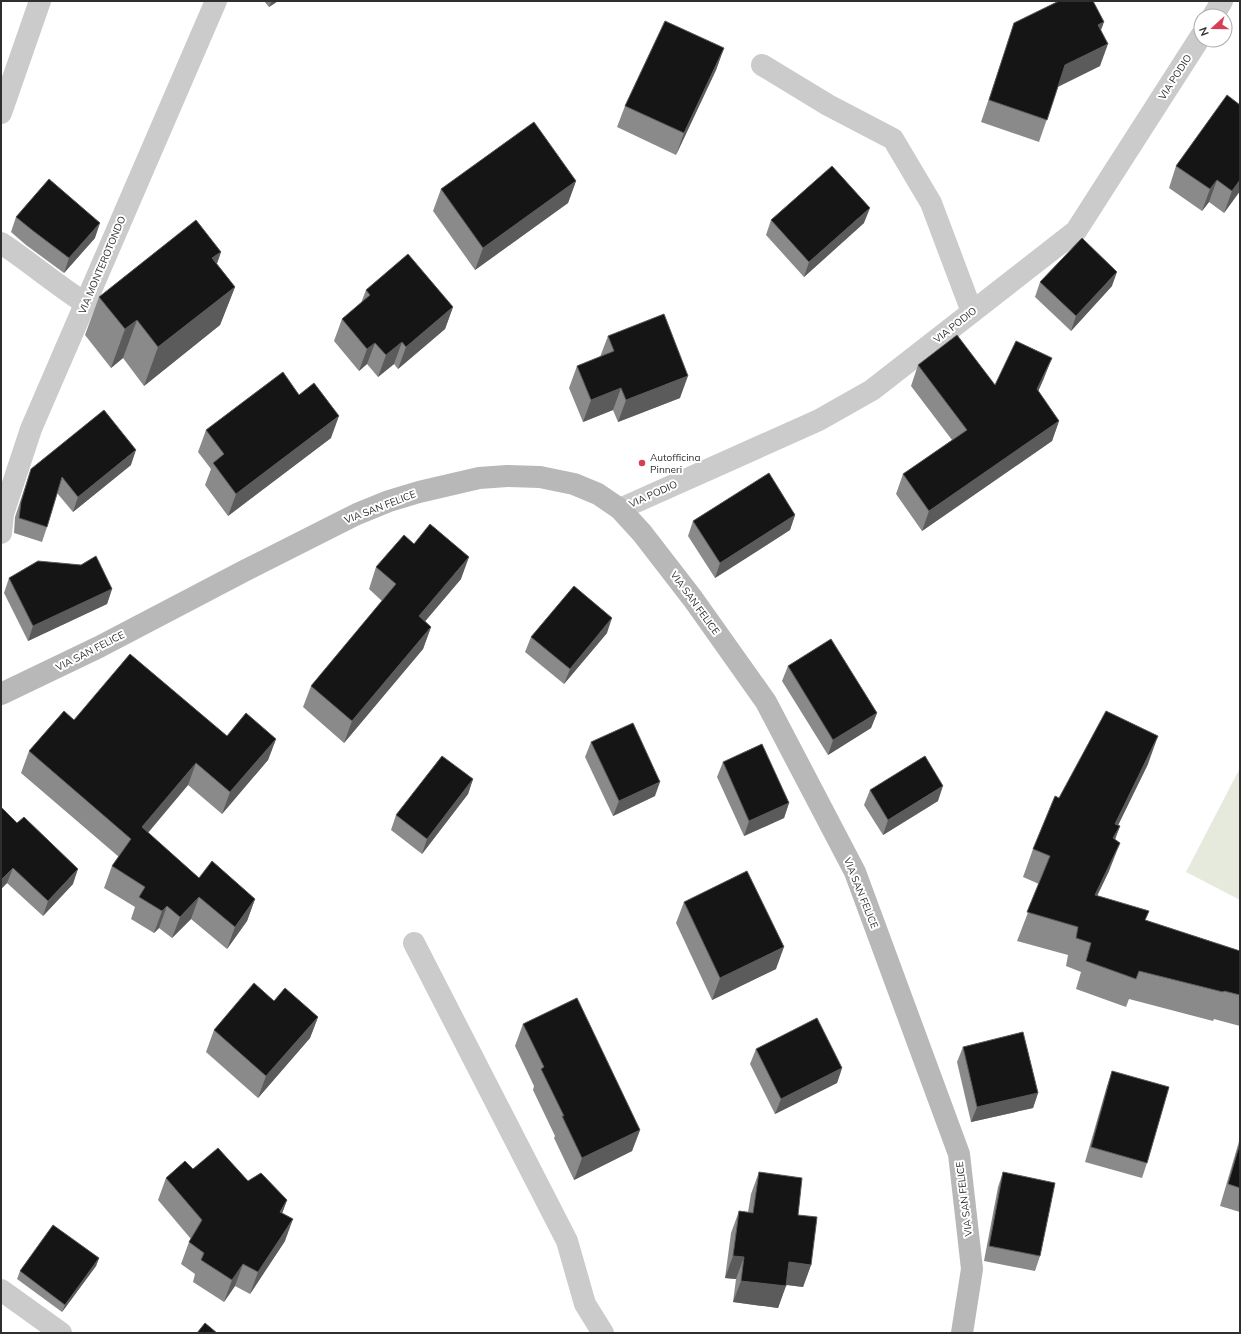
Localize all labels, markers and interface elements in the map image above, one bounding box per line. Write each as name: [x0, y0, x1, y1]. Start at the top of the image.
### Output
north arrow: [1193, 8, 1233, 48]
text: N: [1196, 25, 1212, 38]
street label: VIA PODIO: [1156, 52, 1195, 102]
street label: VIA MONTEROTONDO: [75, 214, 129, 316]
street label: VIA PODIO: [931, 304, 979, 346]
place label: Autofficina Pinneri: [650, 451, 700, 476]
marker: Autofficina Pinneri: [637, 458, 647, 468]
street label: VIA PODIO: [627, 477, 679, 510]
street label: VIA SAN FELICE: [342, 487, 418, 527]
street label: VIA SAN FELICE: [668, 569, 722, 637]
street label: VIA SAN FELICE: [53, 628, 127, 674]
street label: VIA SAN FELICE: [841, 856, 881, 931]
street label: VIA SAN FELICE: [953, 1161, 975, 1237]

